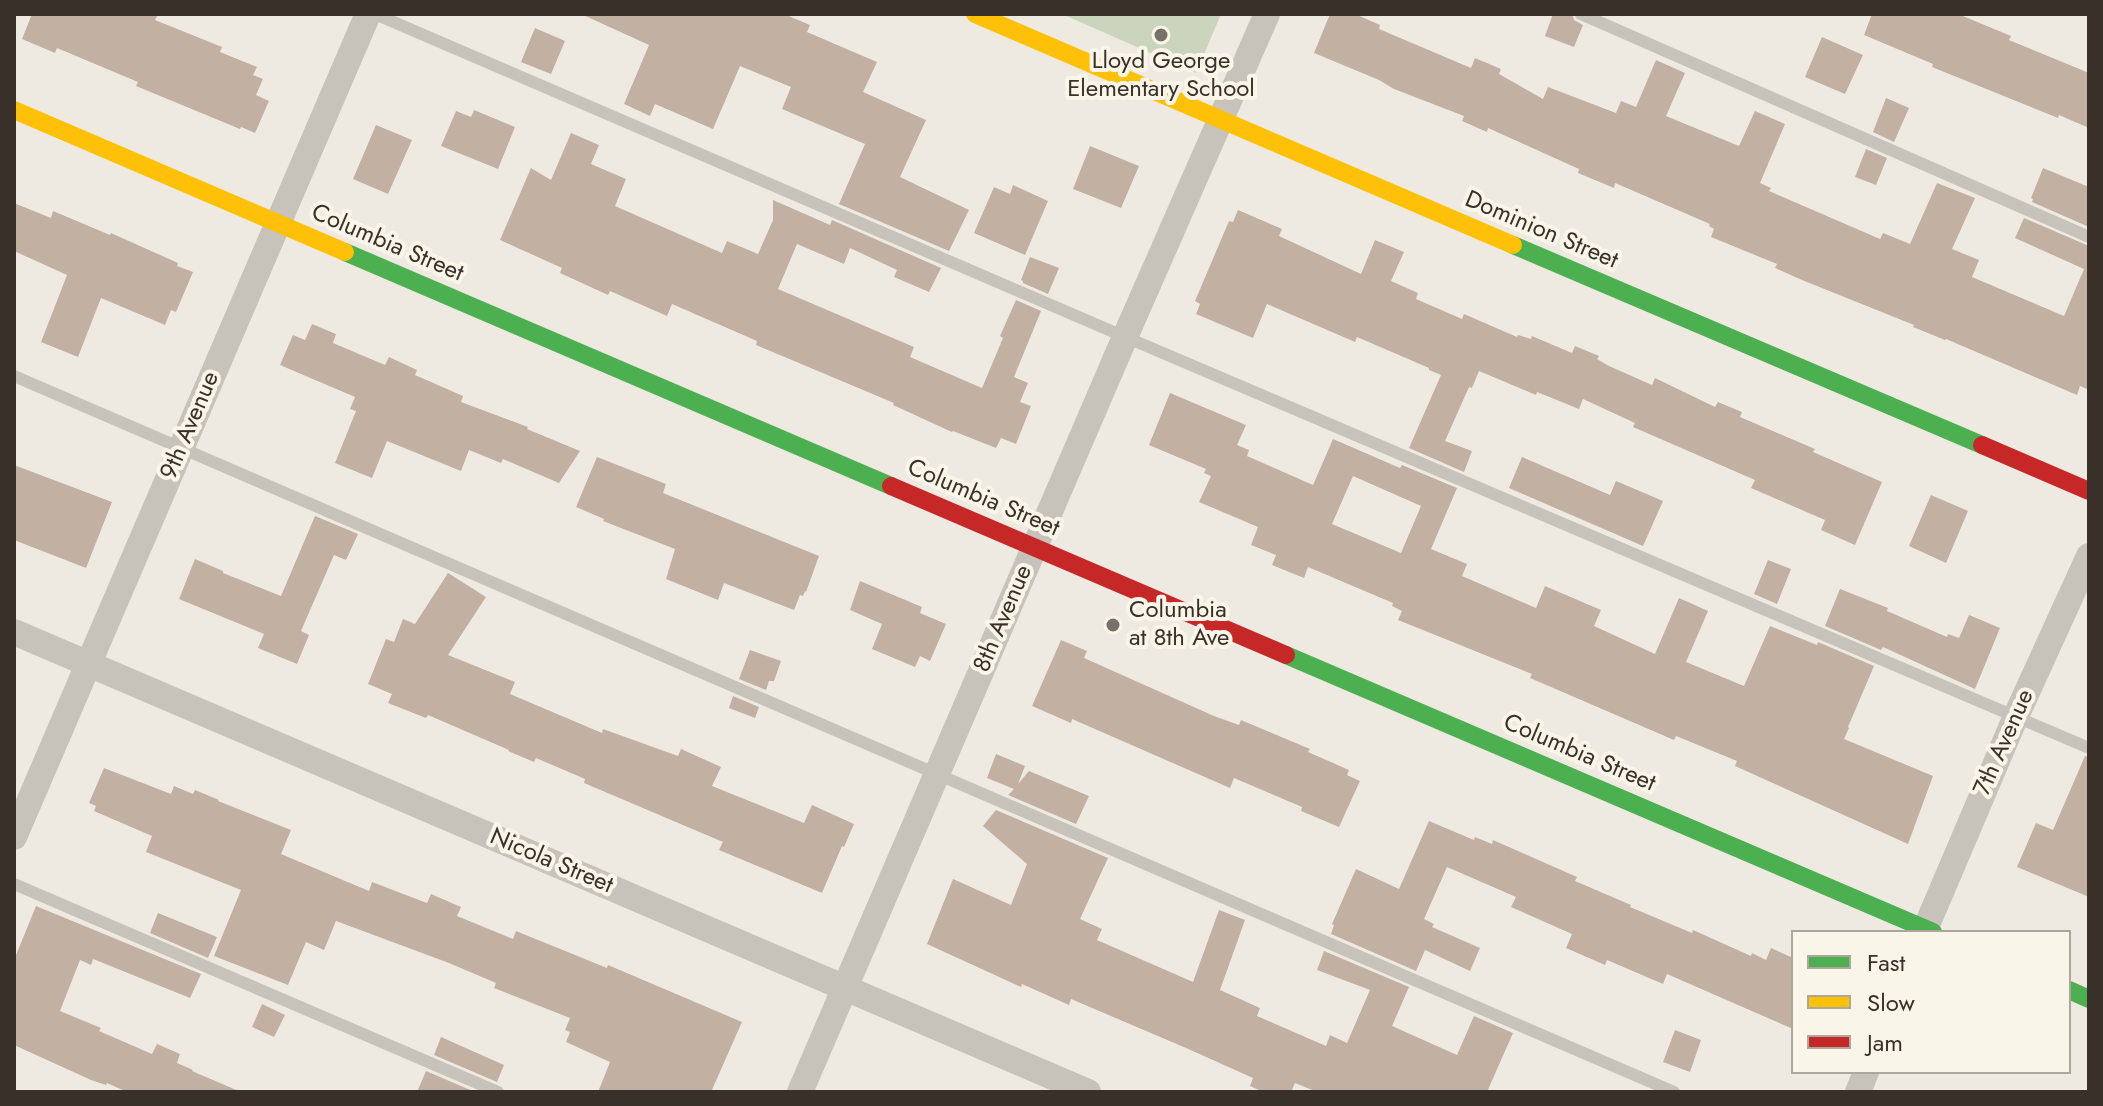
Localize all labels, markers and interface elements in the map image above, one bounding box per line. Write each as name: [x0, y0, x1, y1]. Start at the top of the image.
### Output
marker: Lloyd George Elementary School: [1152, 26, 1170, 44]
place label: Lloyd George Elementary School: [1067, 48, 1255, 104]
street label: Dominion Street: [1460, 186, 1622, 276]
street label: Columbia Street: [307, 199, 467, 289]
street label: 9th Avenue: [155, 368, 227, 484]
street label: Columbia Street: [903, 454, 1063, 544]
street label: 8th Avenue: [969, 561, 1039, 677]
place label: Columbia at 8th Ave: [1129, 597, 1229, 653]
marker: Columbia at 8th Ave: [1104, 616, 1122, 634]
street label: 7th Avenue: [1969, 686, 2041, 800]
street label: Columbia Street: [1499, 709, 1659, 799]
street label: Nicola Street: [485, 823, 617, 901]
legend: [1791, 930, 2071, 1074]
text: Fast: [1867, 945, 1905, 980]
text: Slow: [1867, 985, 1915, 1020]
text: Jam: [1867, 1025, 1903, 1060]

